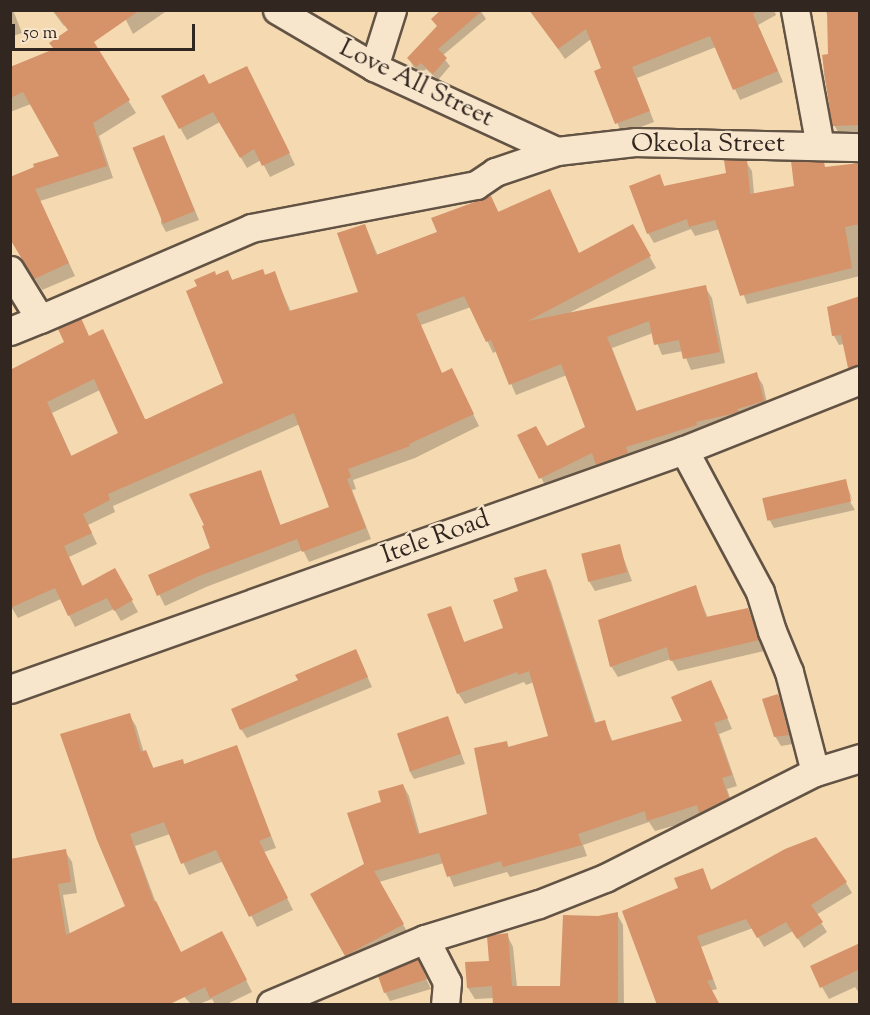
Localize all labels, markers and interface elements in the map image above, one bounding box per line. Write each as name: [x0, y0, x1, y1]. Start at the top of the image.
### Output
scale bar: [15, 12, 198, 50]
text: 50 m: [23, 21, 57, 47]
street label: Love All Street: [334, 33, 498, 135]
street label: Okeola Street: [631, 129, 785, 161]
street label: Itele Road: [378, 504, 494, 572]

